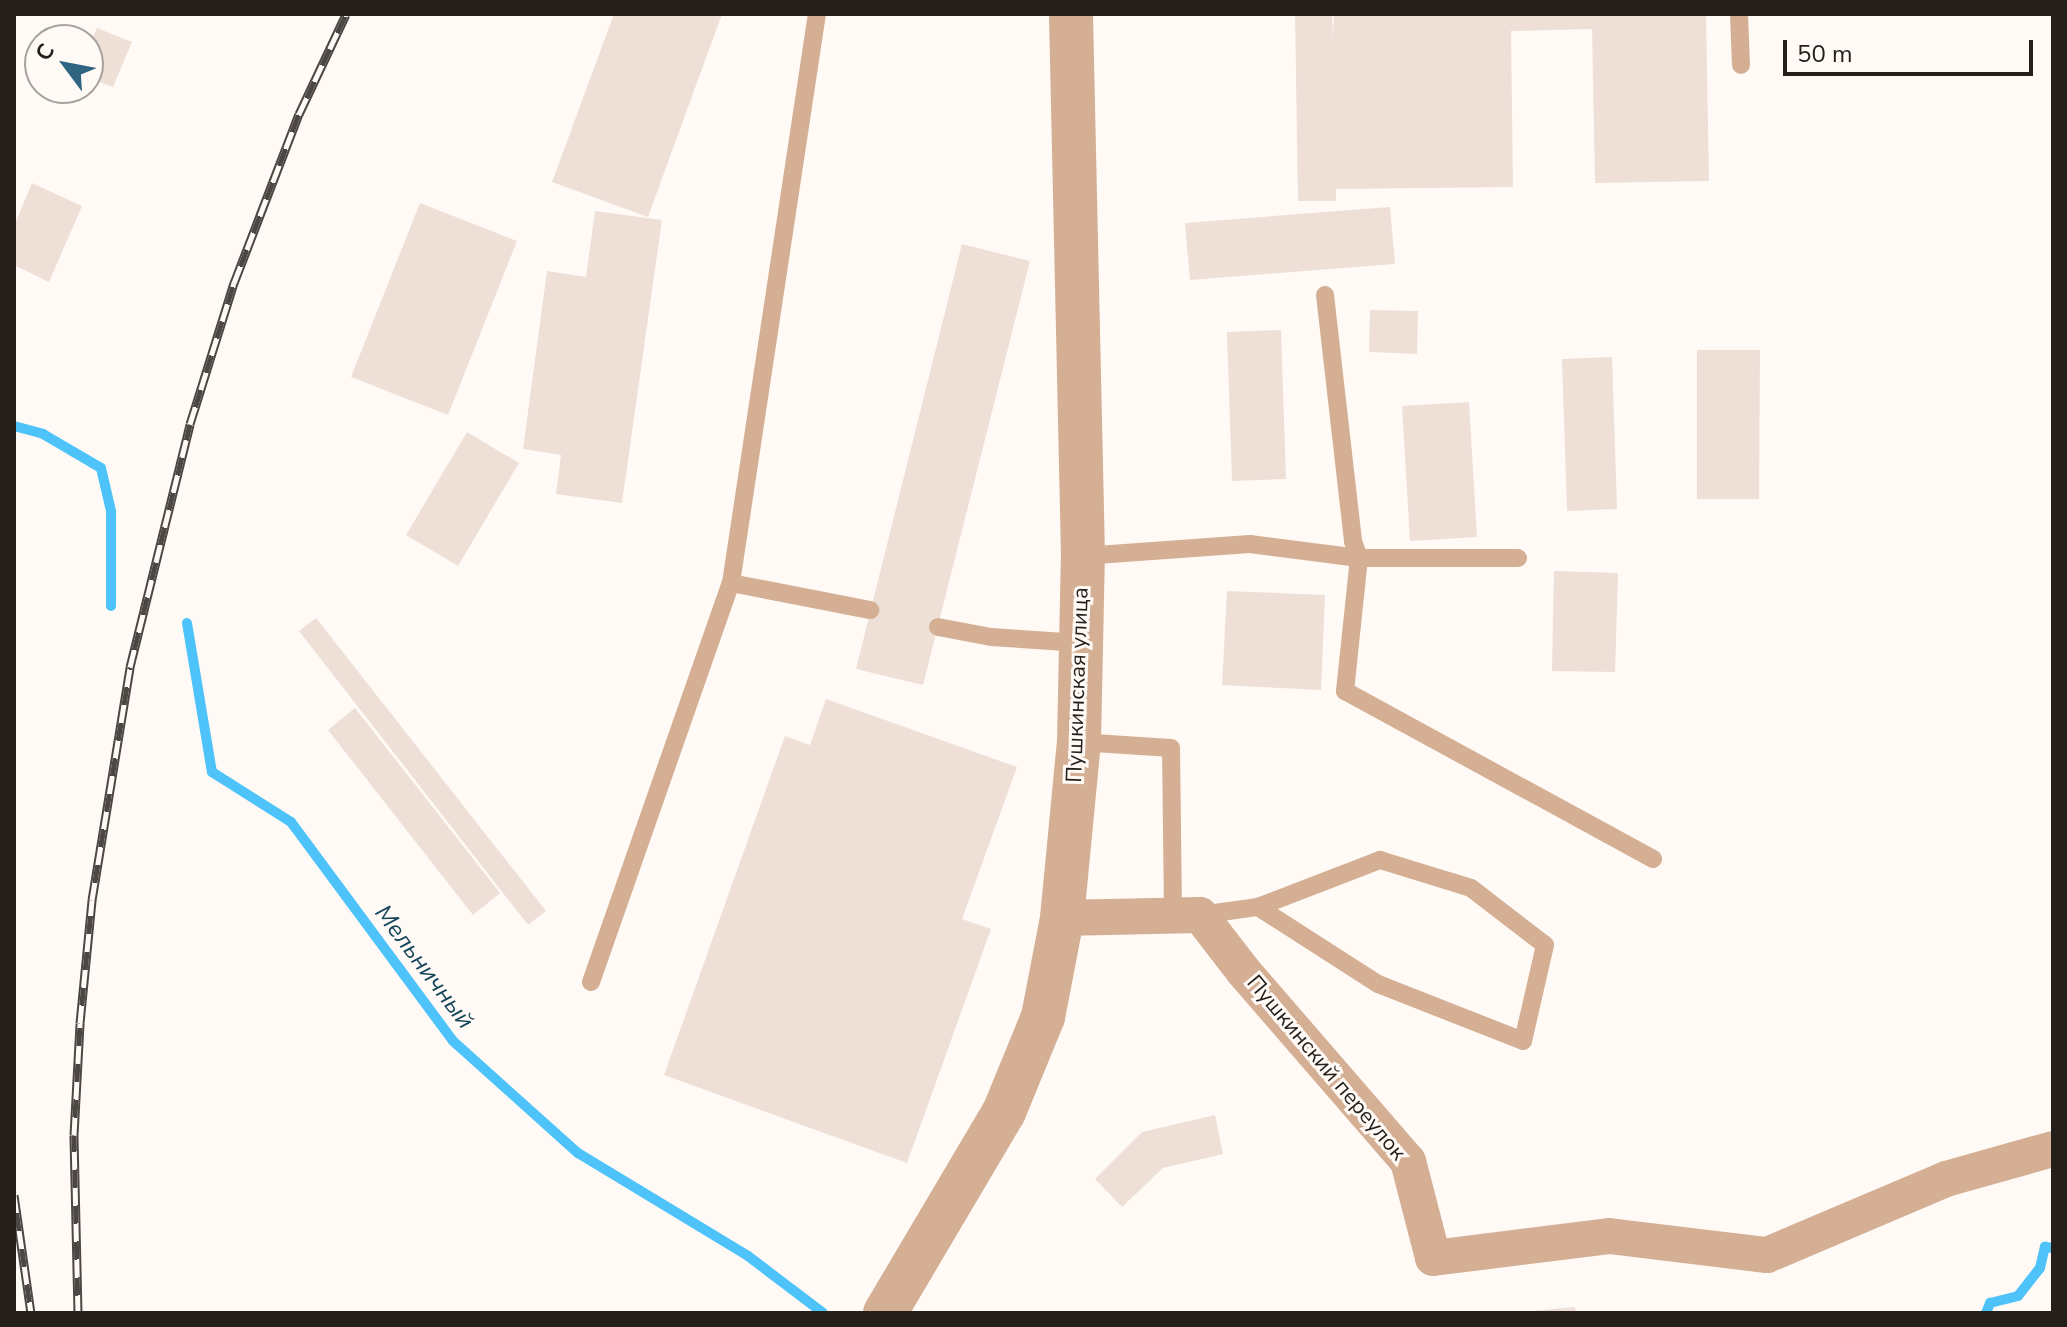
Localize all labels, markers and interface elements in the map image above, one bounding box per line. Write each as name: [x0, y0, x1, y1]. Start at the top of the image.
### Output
north arrow: [24, 24, 104, 104]
scale bar: [1787, 24, 2037, 74]
text: С: [29, 38, 62, 67]
text: 50 m: [1797, 38, 1853, 70]
street label: Пушкинская улица: [1061, 587, 1095, 783]
water label: Мельничный: [368, 900, 480, 1034]
street label: Пушкинский переулок: [1241, 970, 1411, 1166]

